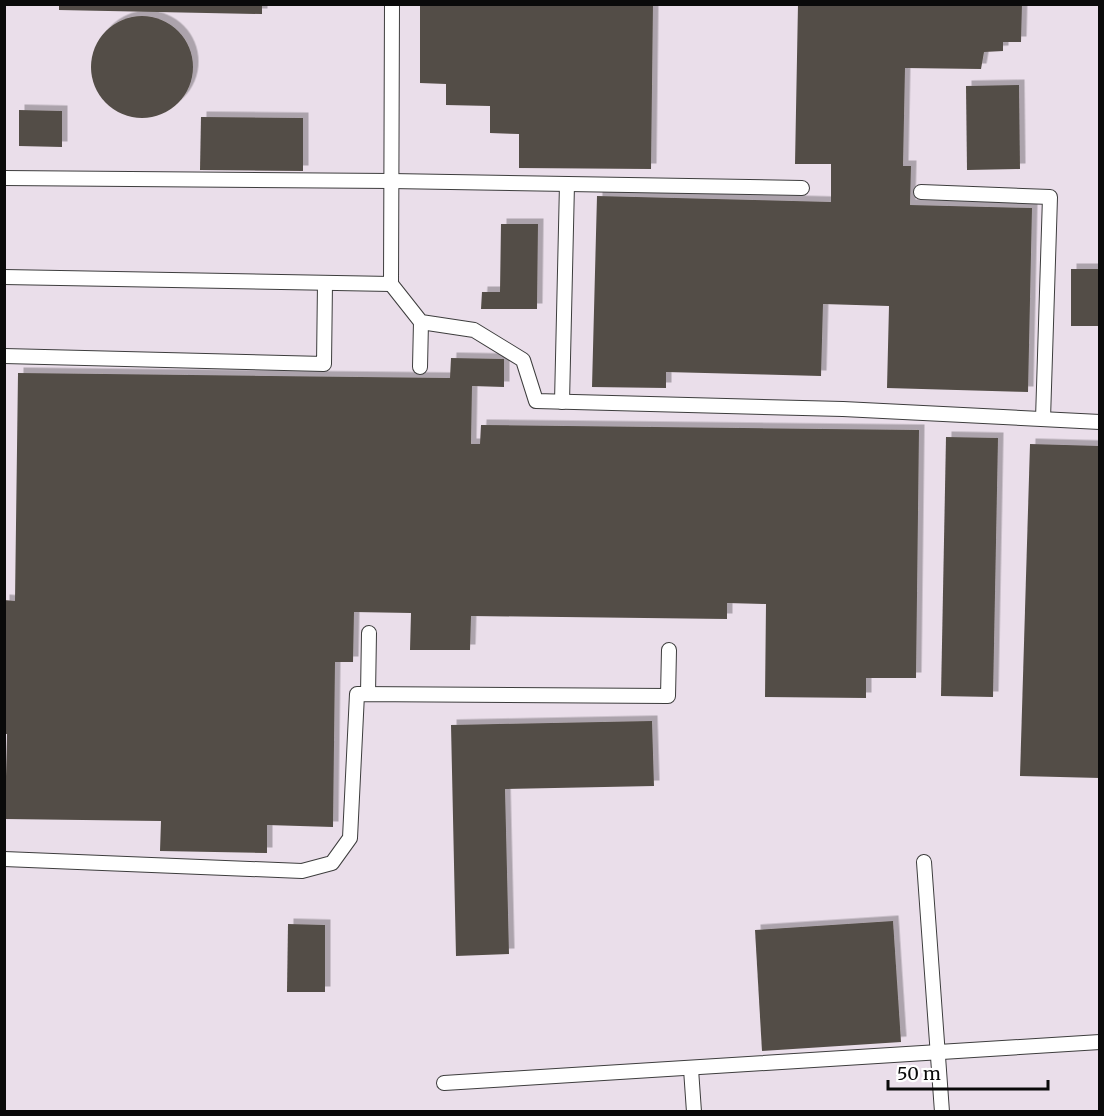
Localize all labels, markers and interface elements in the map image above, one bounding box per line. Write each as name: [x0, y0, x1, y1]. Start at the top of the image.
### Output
scale bar: [888, 1053, 1048, 1091]
text: 50 m: [897, 1062, 941, 1085]

